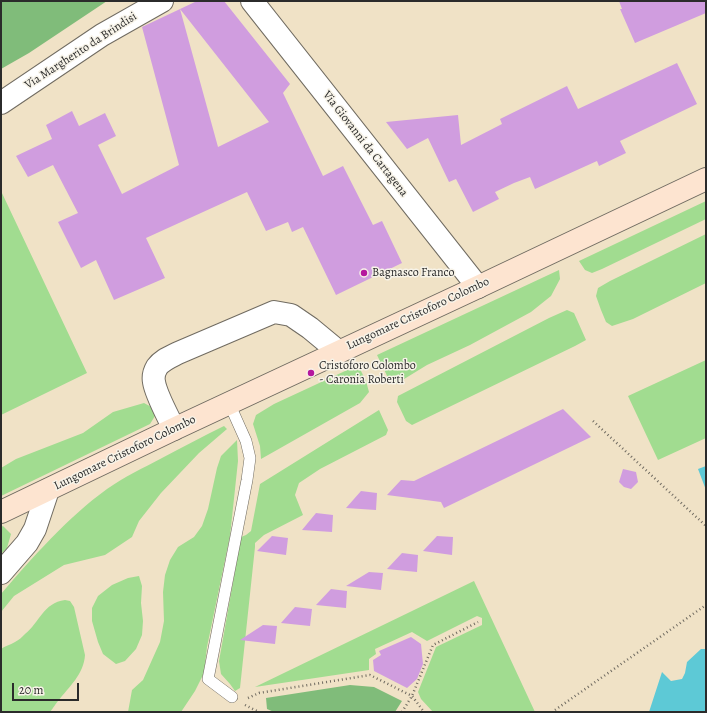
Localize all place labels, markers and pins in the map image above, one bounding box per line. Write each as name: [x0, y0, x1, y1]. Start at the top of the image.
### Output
place label: Bagnasco Franco: [372, 266, 454, 280]
marker: Bagnasco Franco: [359, 268, 369, 278]
place label: Cristoforo Colombo - Caronia Roberti: [319, 359, 416, 387]
marker: Cristoforo Colombo - Caronia Roberti: [306, 368, 316, 378]

